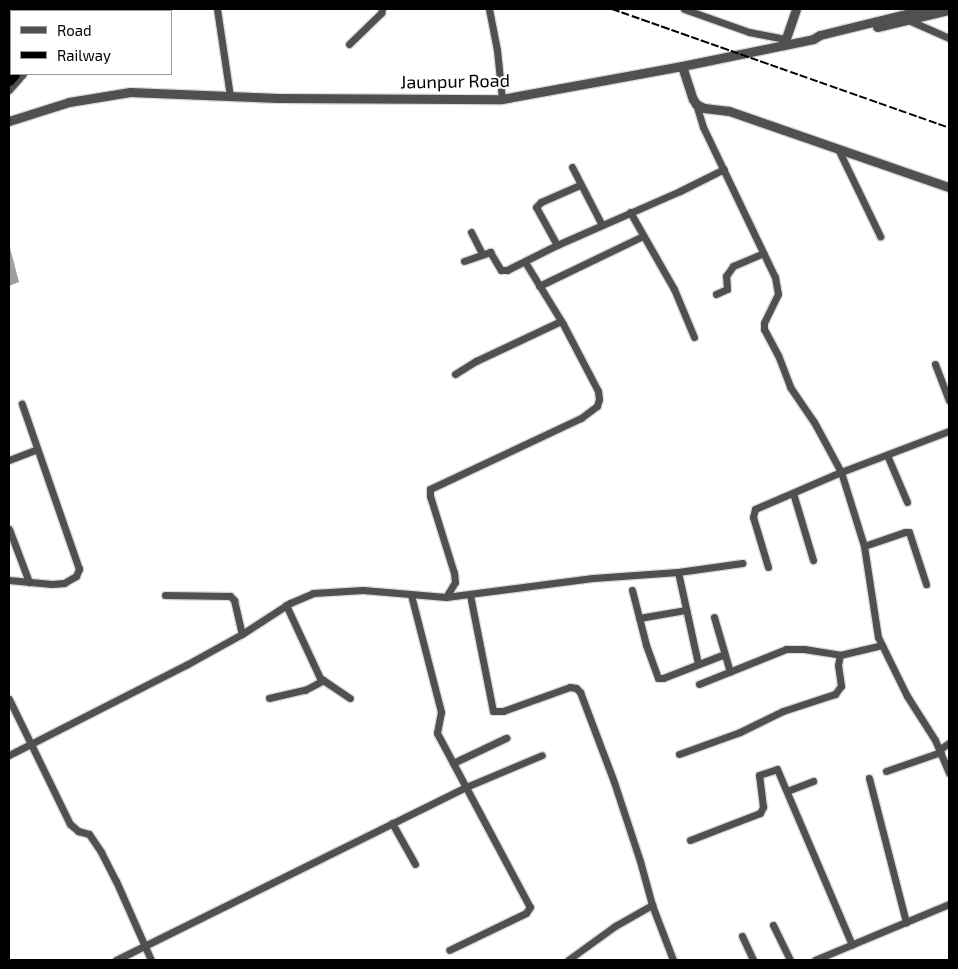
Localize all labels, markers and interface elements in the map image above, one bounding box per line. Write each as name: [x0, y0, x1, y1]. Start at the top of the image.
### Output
legend: [10, 10, 172, 75]
text: Road: [57, 21, 92, 39]
text: Railway: [57, 46, 111, 64]
street label: Jaunpur Road: [400, 69, 510, 93]

